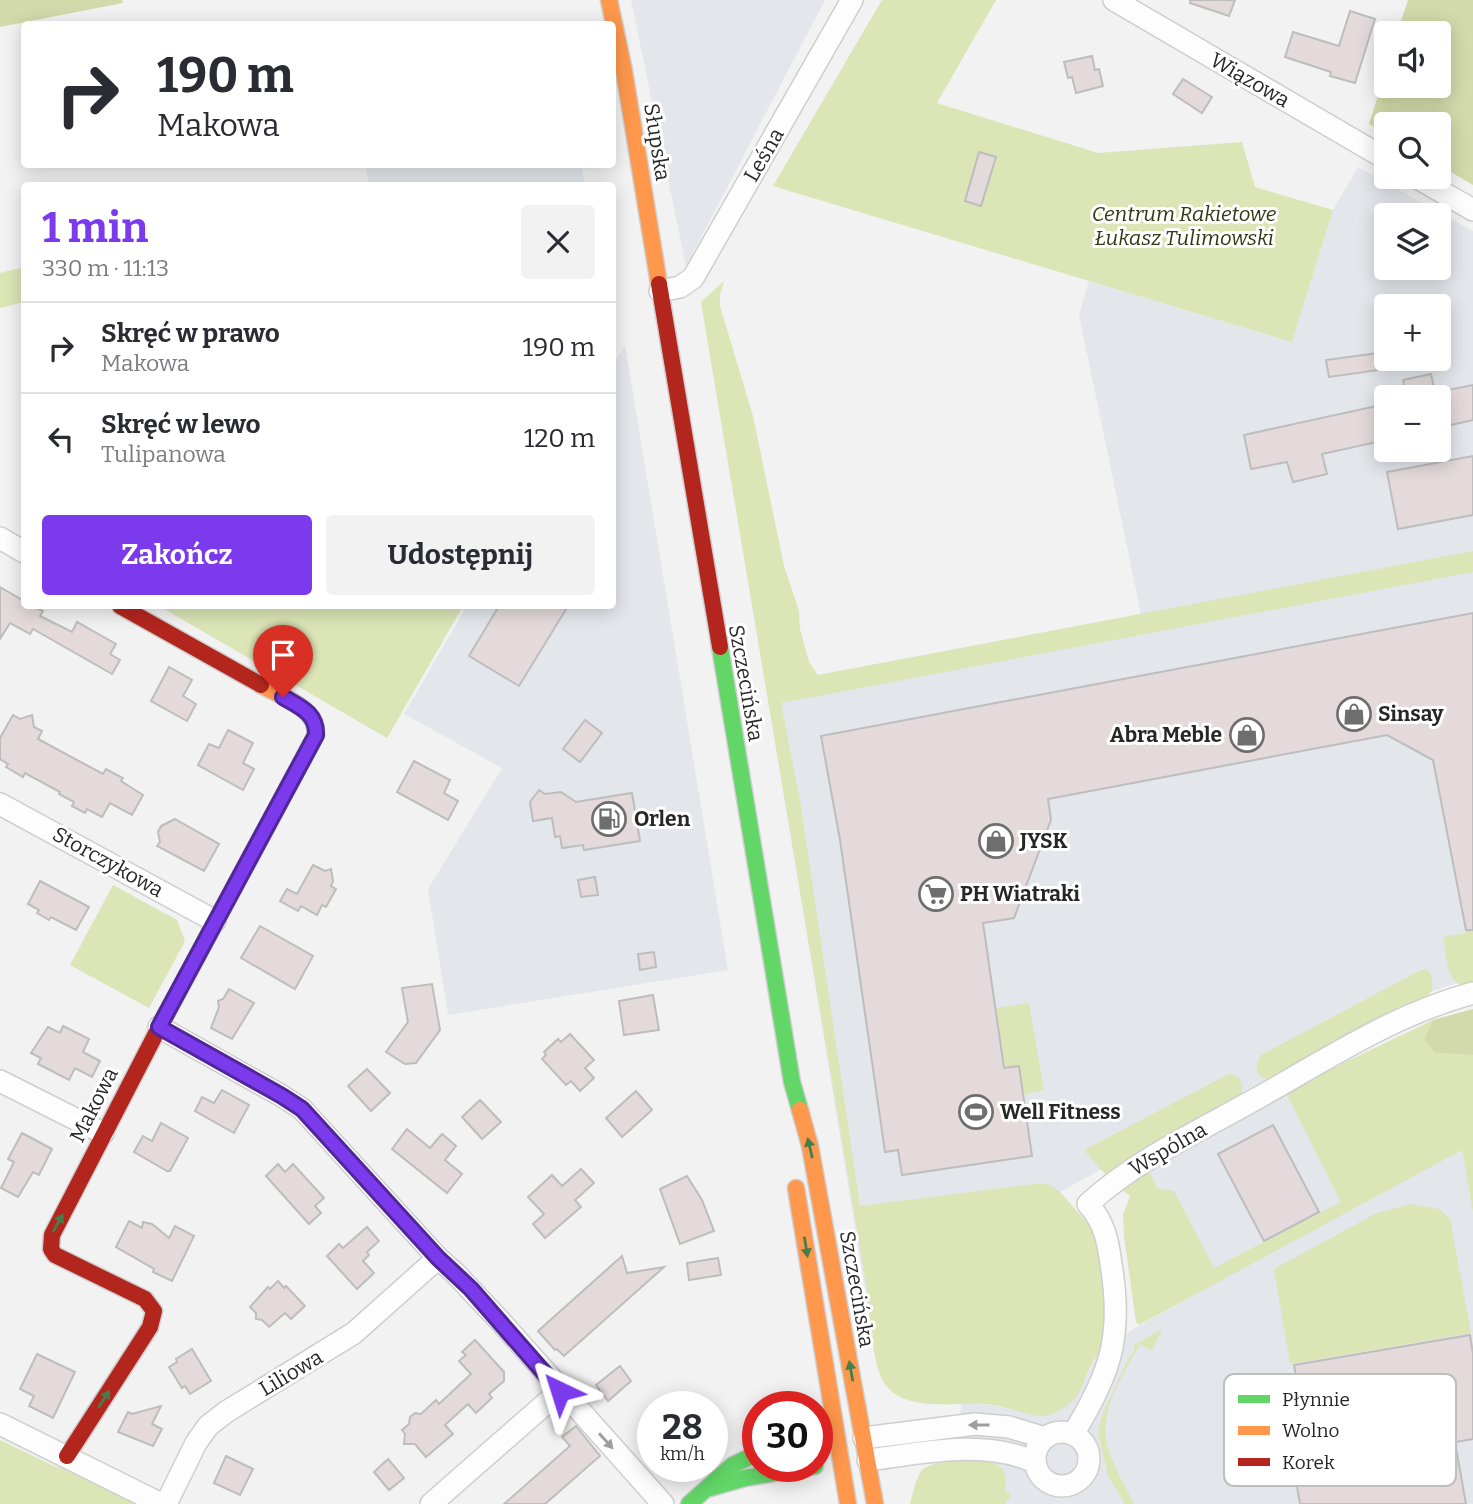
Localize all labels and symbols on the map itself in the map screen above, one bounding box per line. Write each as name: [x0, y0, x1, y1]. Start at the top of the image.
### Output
street label: Wiązowa: [1206, 47, 1295, 113]
street label: Słupska: [638, 101, 676, 183]
street label: Leśna: [738, 123, 790, 187]
park label: Centrum Rakietowe Łukasz Tulimowski: [1092, 201, 1277, 251]
street label: Szczecińska: [723, 623, 769, 744]
pin: [253, 625, 313, 697]
shop icon: Sinsay: [1335, 695, 1373, 733]
place label: Sinsay: [1378, 701, 1444, 727]
shop icon: Abra Meble: [1228, 716, 1266, 754]
place label: Abra Meble: [1110, 722, 1222, 748]
fuel station icon: Orlen: [590, 800, 628, 838]
place label: Orlen: [634, 806, 691, 832]
street label: Storczykowa: [48, 821, 168, 903]
shop icon: JYSK: [977, 822, 1015, 860]
place label: JYSK: [1019, 828, 1068, 854]
supermarket icon: PH Wiatraki: [917, 875, 955, 913]
place label: PH Wiatraki: [960, 881, 1080, 907]
street label: Makowa: [64, 1063, 124, 1147]
sports icon: Well Fitness: [957, 1093, 995, 1131]
place label: Well Fitness: [1000, 1099, 1121, 1125]
street label: Wspólna: [1124, 1116, 1212, 1182]
one-way arrow: [805, 1136, 816, 1158]
one-way arrow: [52, 1213, 64, 1233]
street label: Szczecińska: [834, 1229, 880, 1350]
one-way arrow: [801, 1236, 812, 1258]
street label: Liliowa: [255, 1344, 328, 1402]
position arrow: [523, 1354, 597, 1428]
one-way arrow: [845, 1360, 856, 1382]
legend: [1224, 1374, 1456, 1486]
text: Płynnie: [1282, 1388, 1350, 1411]
one-way arrow: [97, 1389, 110, 1408]
speed limit sign: 30: [742, 1391, 833, 1482]
one-way arrow: [968, 1419, 990, 1431]
text: Wolno: [1282, 1419, 1339, 1442]
one-way arrow: [598, 1432, 614, 1450]
text: Korek: [1282, 1451, 1335, 1474]

